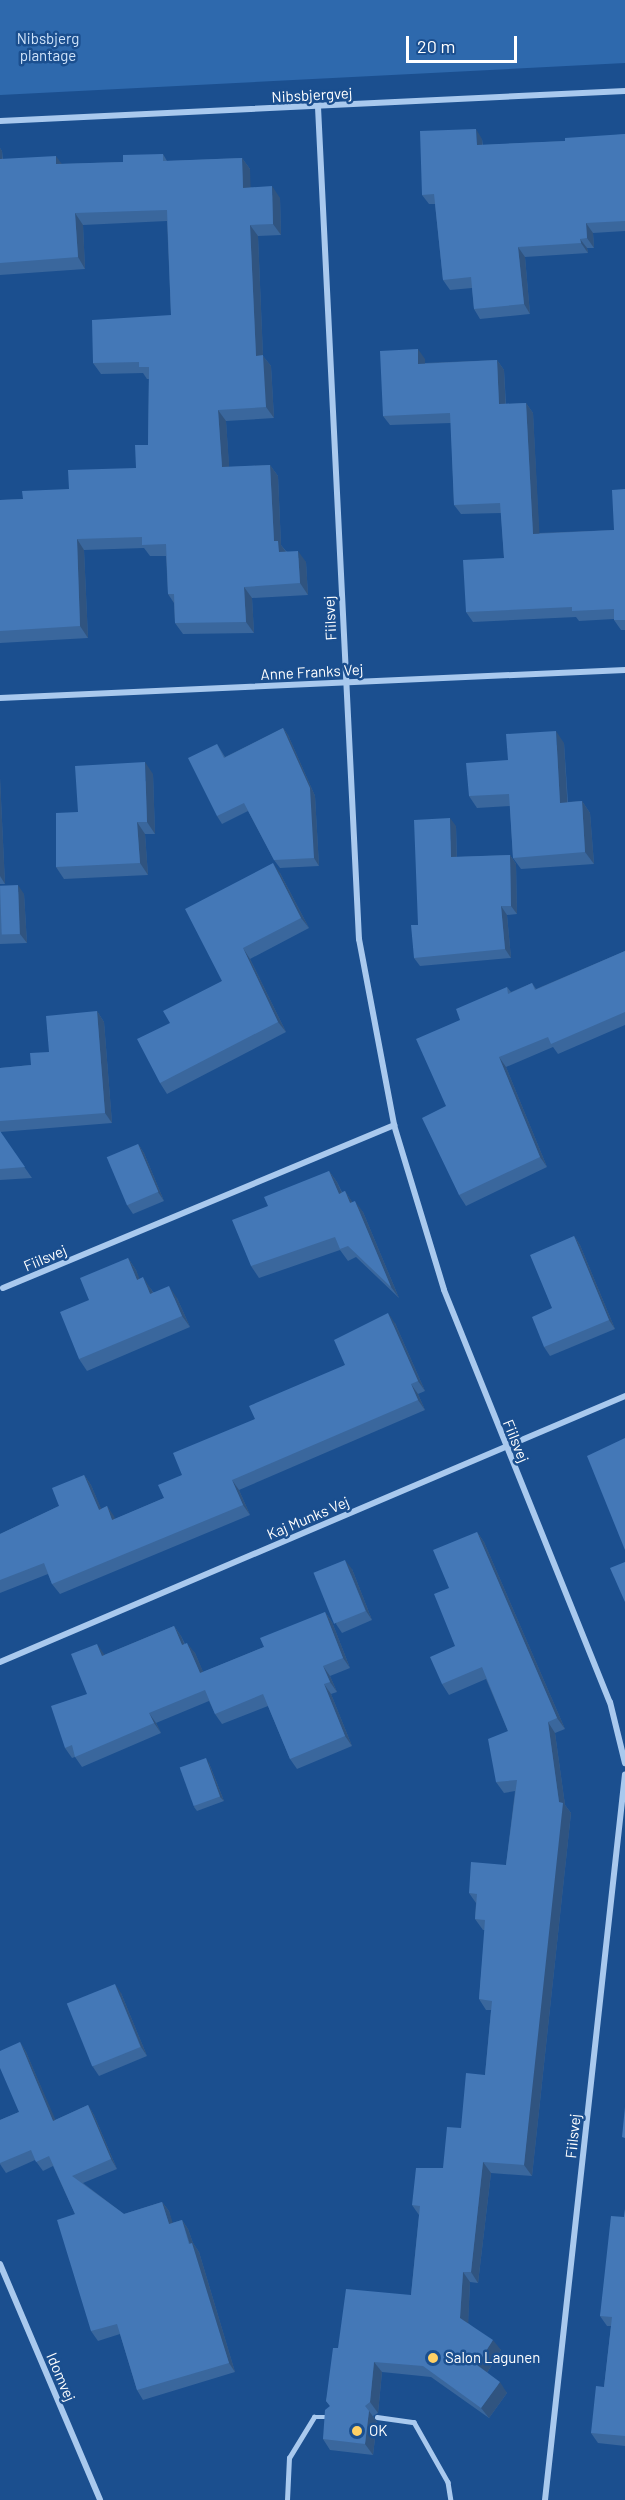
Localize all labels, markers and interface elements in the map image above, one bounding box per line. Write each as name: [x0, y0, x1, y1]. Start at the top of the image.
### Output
scale bar: [409, 24, 520, 62]
park label: Nibsbjerg plantage: [17, 29, 79, 64]
text: 20 m: [417, 35, 455, 57]
street label: Nibsbjergvej: [271, 84, 353, 106]
street label: Fiilsvej: [320, 595, 340, 641]
street label: Anne Franks Vej: [260, 660, 364, 684]
street label: Fiilsvej: [21, 1241, 69, 1275]
street label: Fiilsvej: [499, 1417, 533, 1465]
street label: Kaj Munks Vej: [264, 1493, 352, 1543]
street label: Fiilsvej: [562, 2113, 584, 2159]
place label: Salon Lagunen: [445, 2349, 540, 2367]
street label: Idomvej: [43, 2350, 79, 2404]
marker: Salon Lagunen: [426, 2351, 440, 2365]
place label: OK: [369, 2422, 387, 2440]
marker: OK: [350, 2424, 364, 2438]

